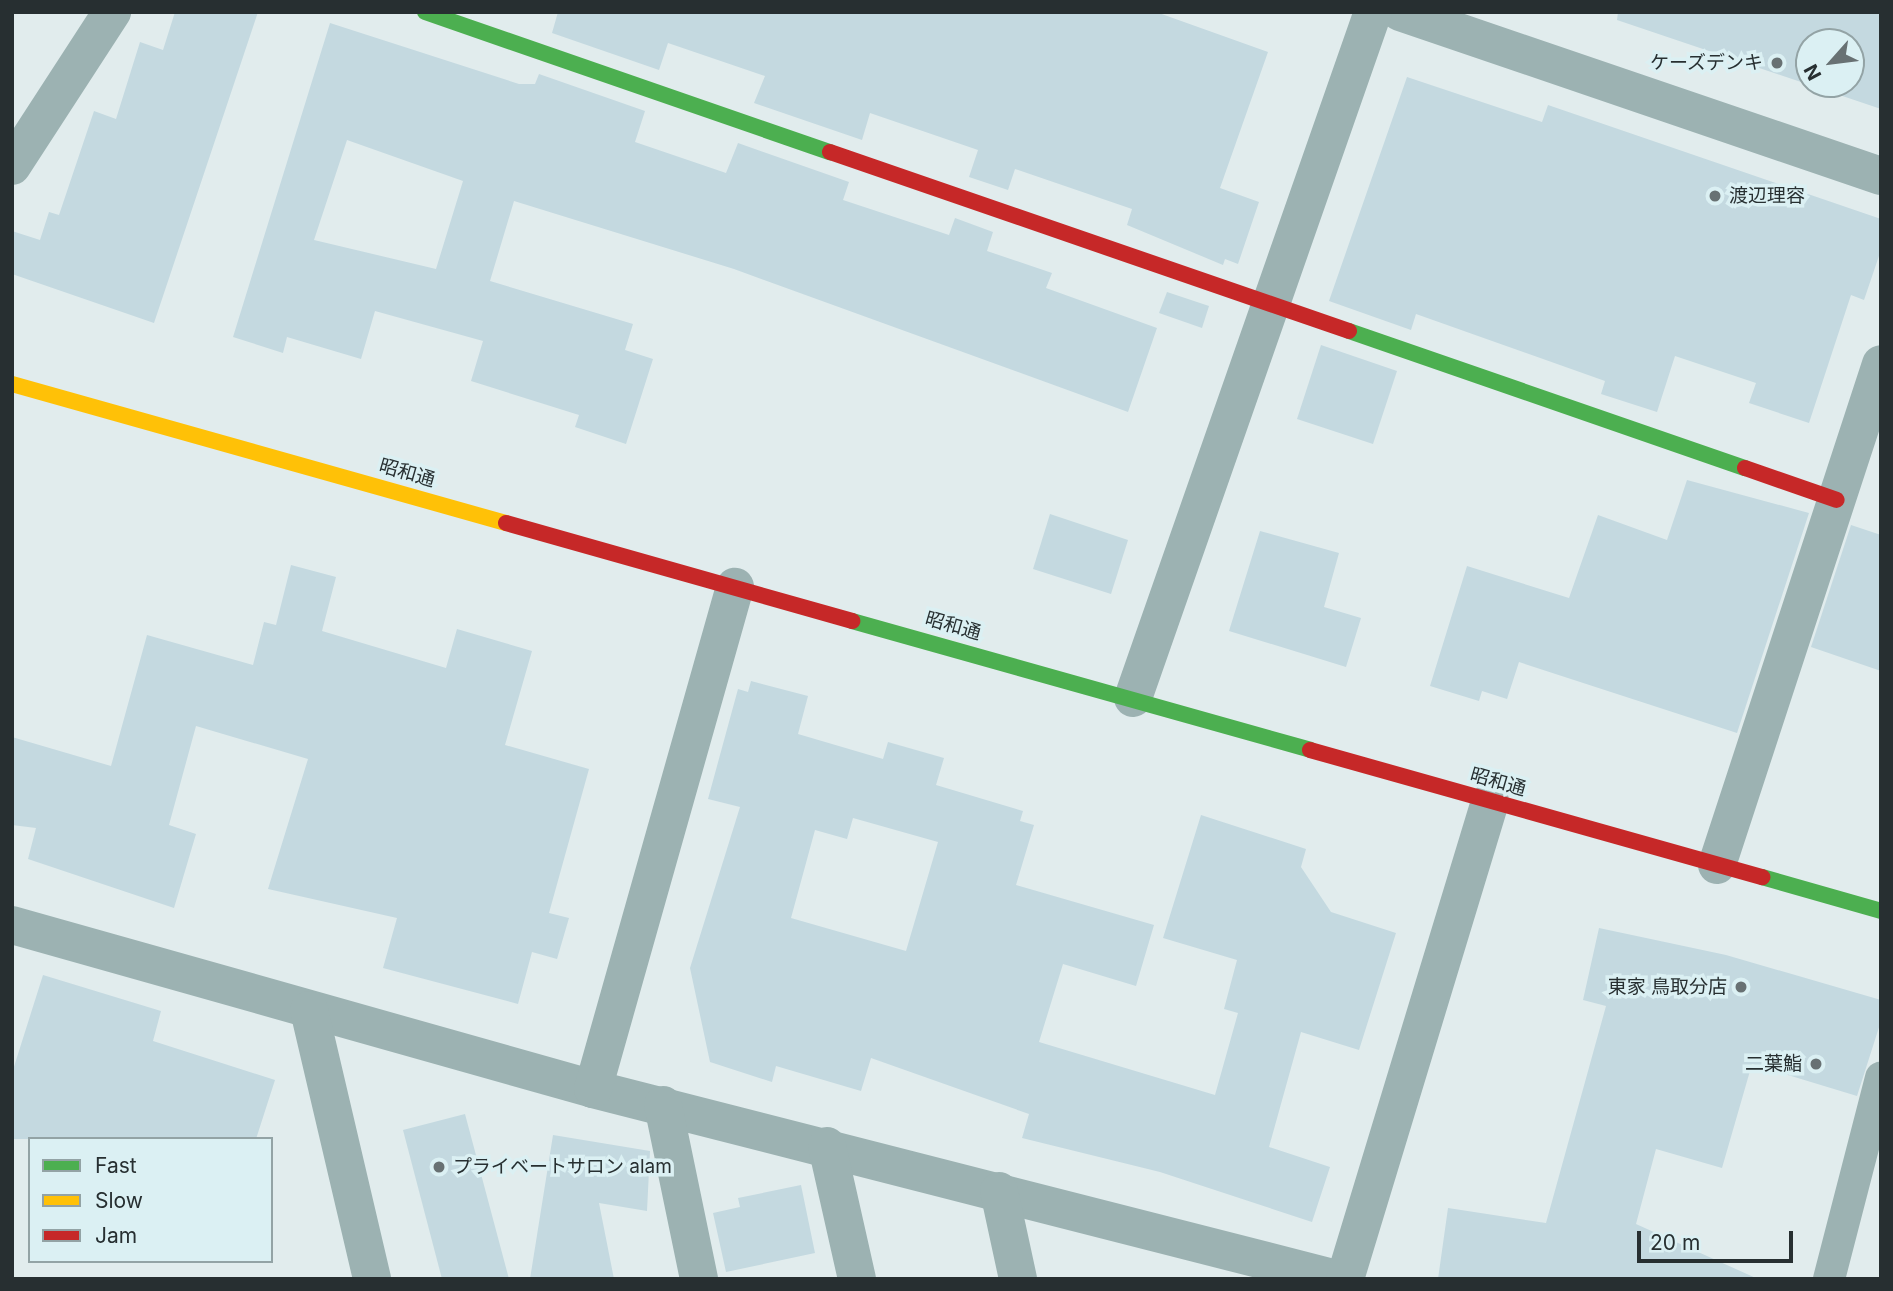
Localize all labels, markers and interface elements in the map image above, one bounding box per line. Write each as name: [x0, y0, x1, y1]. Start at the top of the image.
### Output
north arrow: [1795, 28, 1865, 98]
place label: ケーズデンキ: [1649, 52, 1763, 74]
marker: ケーズデンキ: [1769, 55, 1785, 71]
text: N: [1799, 60, 1826, 84]
place label: 渡辺理容: [1729, 185, 1805, 207]
marker: 渡辺理容: [1707, 188, 1723, 204]
street label: 昭和通: [376, 454, 438, 492]
street label: 昭和通: [922, 607, 984, 645]
street label: 昭和通: [1467, 763, 1529, 801]
place label: 東家 鳥取分店: [1608, 976, 1727, 998]
marker: 東家 鳥取分店: [1733, 979, 1749, 995]
place label: 二葉鮨: [1745, 1053, 1802, 1075]
marker: 二葉鮨: [1808, 1056, 1824, 1072]
legend: [28, 1137, 273, 1263]
text: Fast: [95, 1153, 137, 1178]
place label: プライベートサロン alam: [453, 1156, 672, 1178]
marker: プライベートサロン alam: [431, 1159, 447, 1175]
text: Slow: [95, 1188, 143, 1213]
scale bar: [1641, 1218, 1797, 1262]
text: Jam: [95, 1223, 137, 1248]
text: 20 m: [1650, 1230, 1700, 1255]

